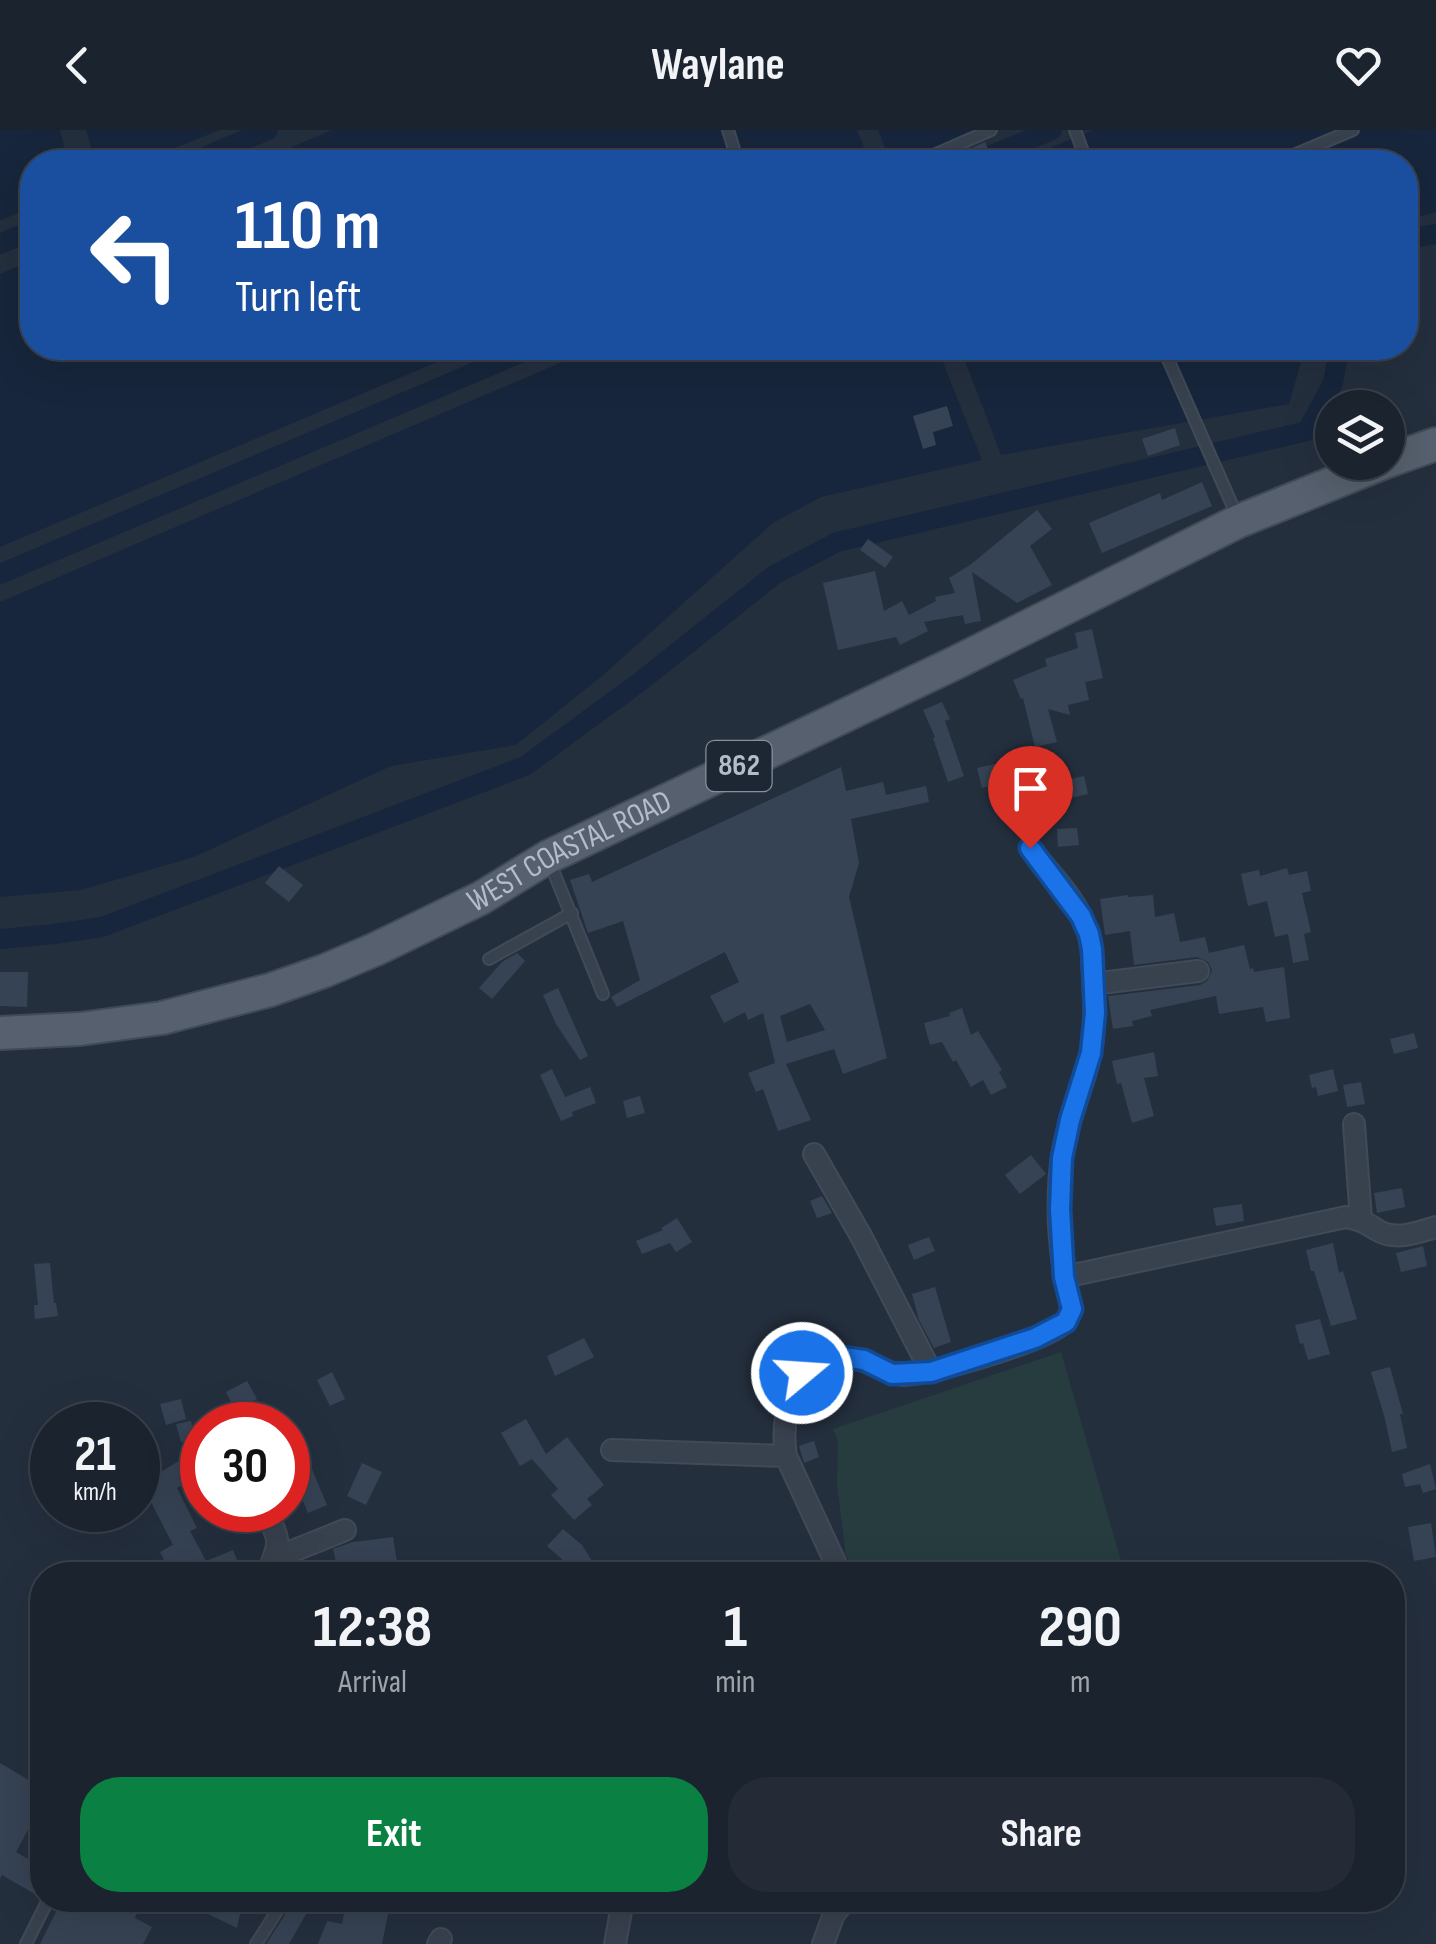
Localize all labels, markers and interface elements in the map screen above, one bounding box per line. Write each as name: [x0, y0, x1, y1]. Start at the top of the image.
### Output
icon: back: [50, 38, 105, 93]
text: Waylane: [651, 38, 785, 93]
icon: heart: [1331, 38, 1386, 93]
text: 110 m: [235, 185, 381, 269]
icon: left: [70, 190, 200, 320]
text: Turn left: [235, 270, 361, 325]
map controls: [1315, 390, 1405, 480]
button: layers: [1315, 390, 1405, 480]
road number: 862: [706, 741, 772, 791]
pin: [988, 746, 1073, 849]
icon: arrive: [1003, 761, 1058, 816]
street label: WEST COASTAL ROAD: [461, 782, 678, 921]
position arrow: [750, 1321, 854, 1425]
speed limit sign: 30: [180, 1402, 310, 1532]
text: 21: [74, 1425, 116, 1485]
text: km/h: [73, 1477, 117, 1508]
text: 12:38: [313, 1592, 432, 1664]
text: 1: [724, 1592, 747, 1664]
text: 290: [1039, 1592, 1122, 1664]
text: Arrival: [338, 1663, 407, 1702]
text: min: [715, 1663, 756, 1702]
text: m: [1070, 1663, 1091, 1702]
button: Exit: [80, 1777, 708, 1892]
button: Share: [728, 1777, 1355, 1892]

